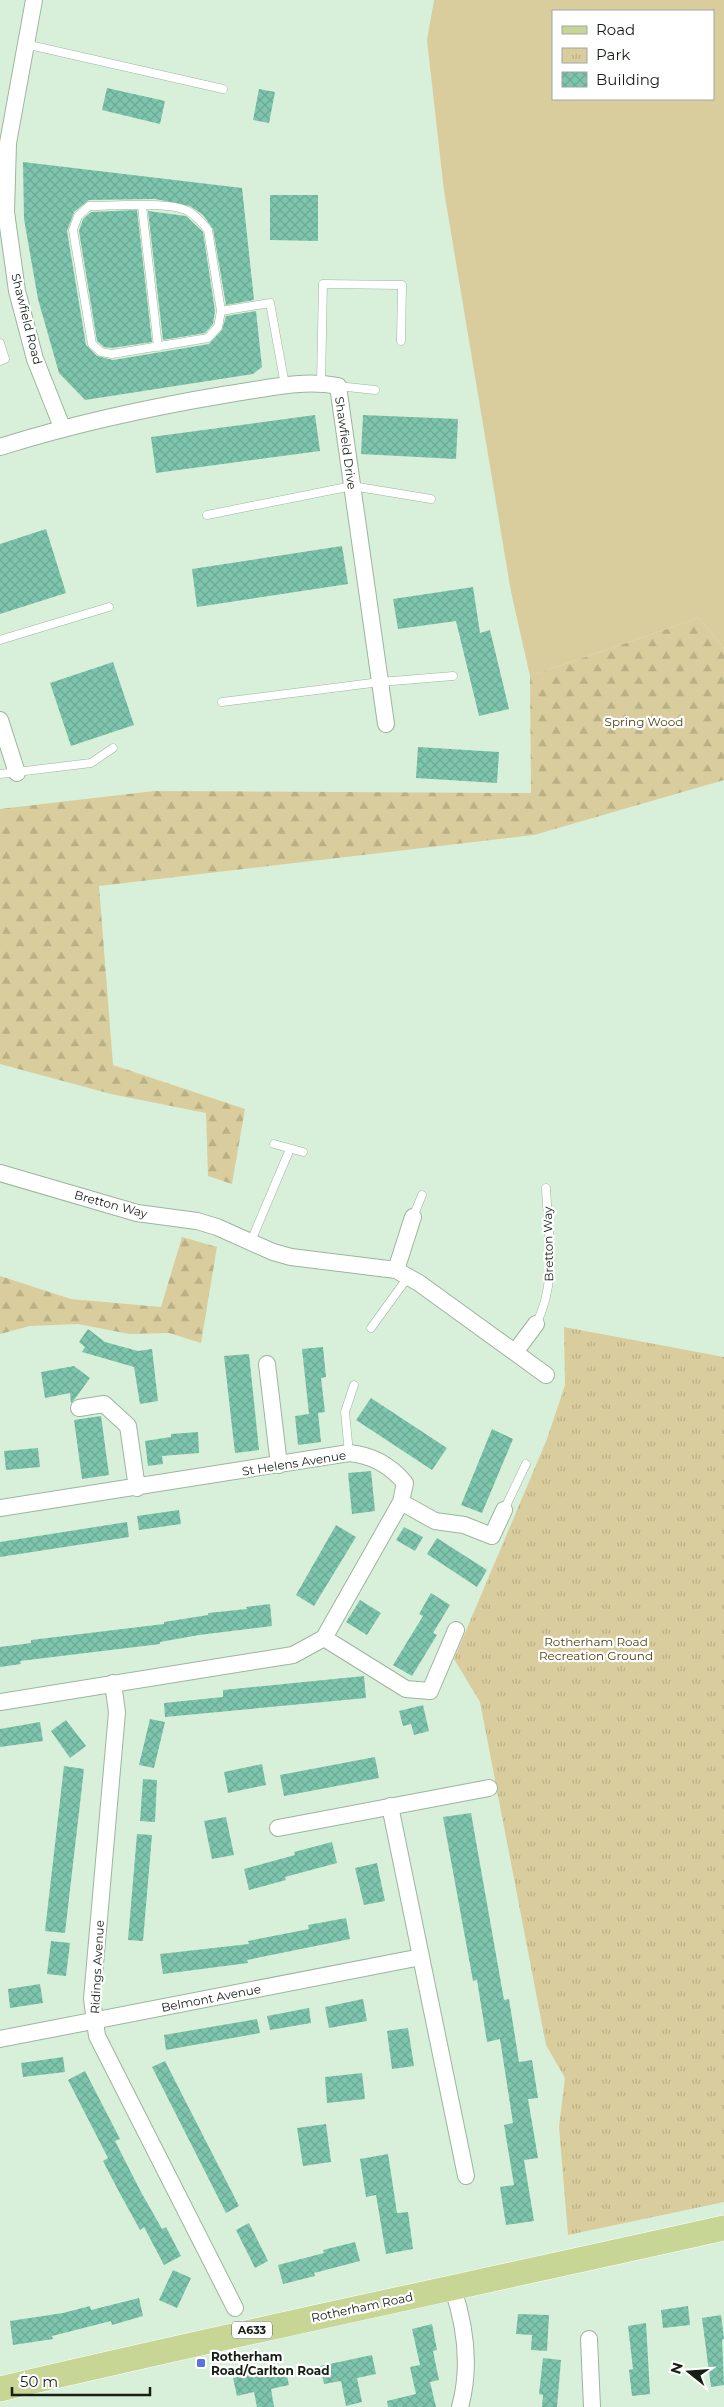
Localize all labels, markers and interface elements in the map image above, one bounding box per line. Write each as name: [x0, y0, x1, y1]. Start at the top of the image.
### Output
legend: [552, 10, 714, 100]
text: Road: [596, 20, 635, 39]
text: Park: [596, 45, 630, 64]
text: Building: [596, 70, 660, 89]
street label: Shawfield Road: [8, 272, 46, 366]
street label: Shawfield Drive: [332, 396, 360, 490]
park label: Spring Wood: [605, 714, 683, 729]
street label: Bretton Way: [73, 1187, 150, 1221]
street label: Bretton Way: [540, 1206, 556, 1282]
street label: St Helens Avenue: [241, 1447, 347, 1479]
park label: Rotherham Road Recreation Ground: [539, 1634, 653, 1663]
street label: Ridings Avenue: [87, 1920, 107, 2014]
street label: Belmont Avenue: [160, 1981, 262, 2015]
street label: Rotherham Road: [310, 2289, 414, 2325]
road number: A633: [232, 2322, 272, 2338]
north arrow: [664, 2347, 714, 2397]
place label: Rotherham Road/Carlton Road: [211, 2349, 329, 2378]
marker: Rotherham Road/Carlton Road: [195, 2357, 207, 2369]
text: N: [666, 2360, 687, 2376]
scale bar: [12, 2364, 150, 2396]
text: 50 m: [20, 2372, 58, 2391]

